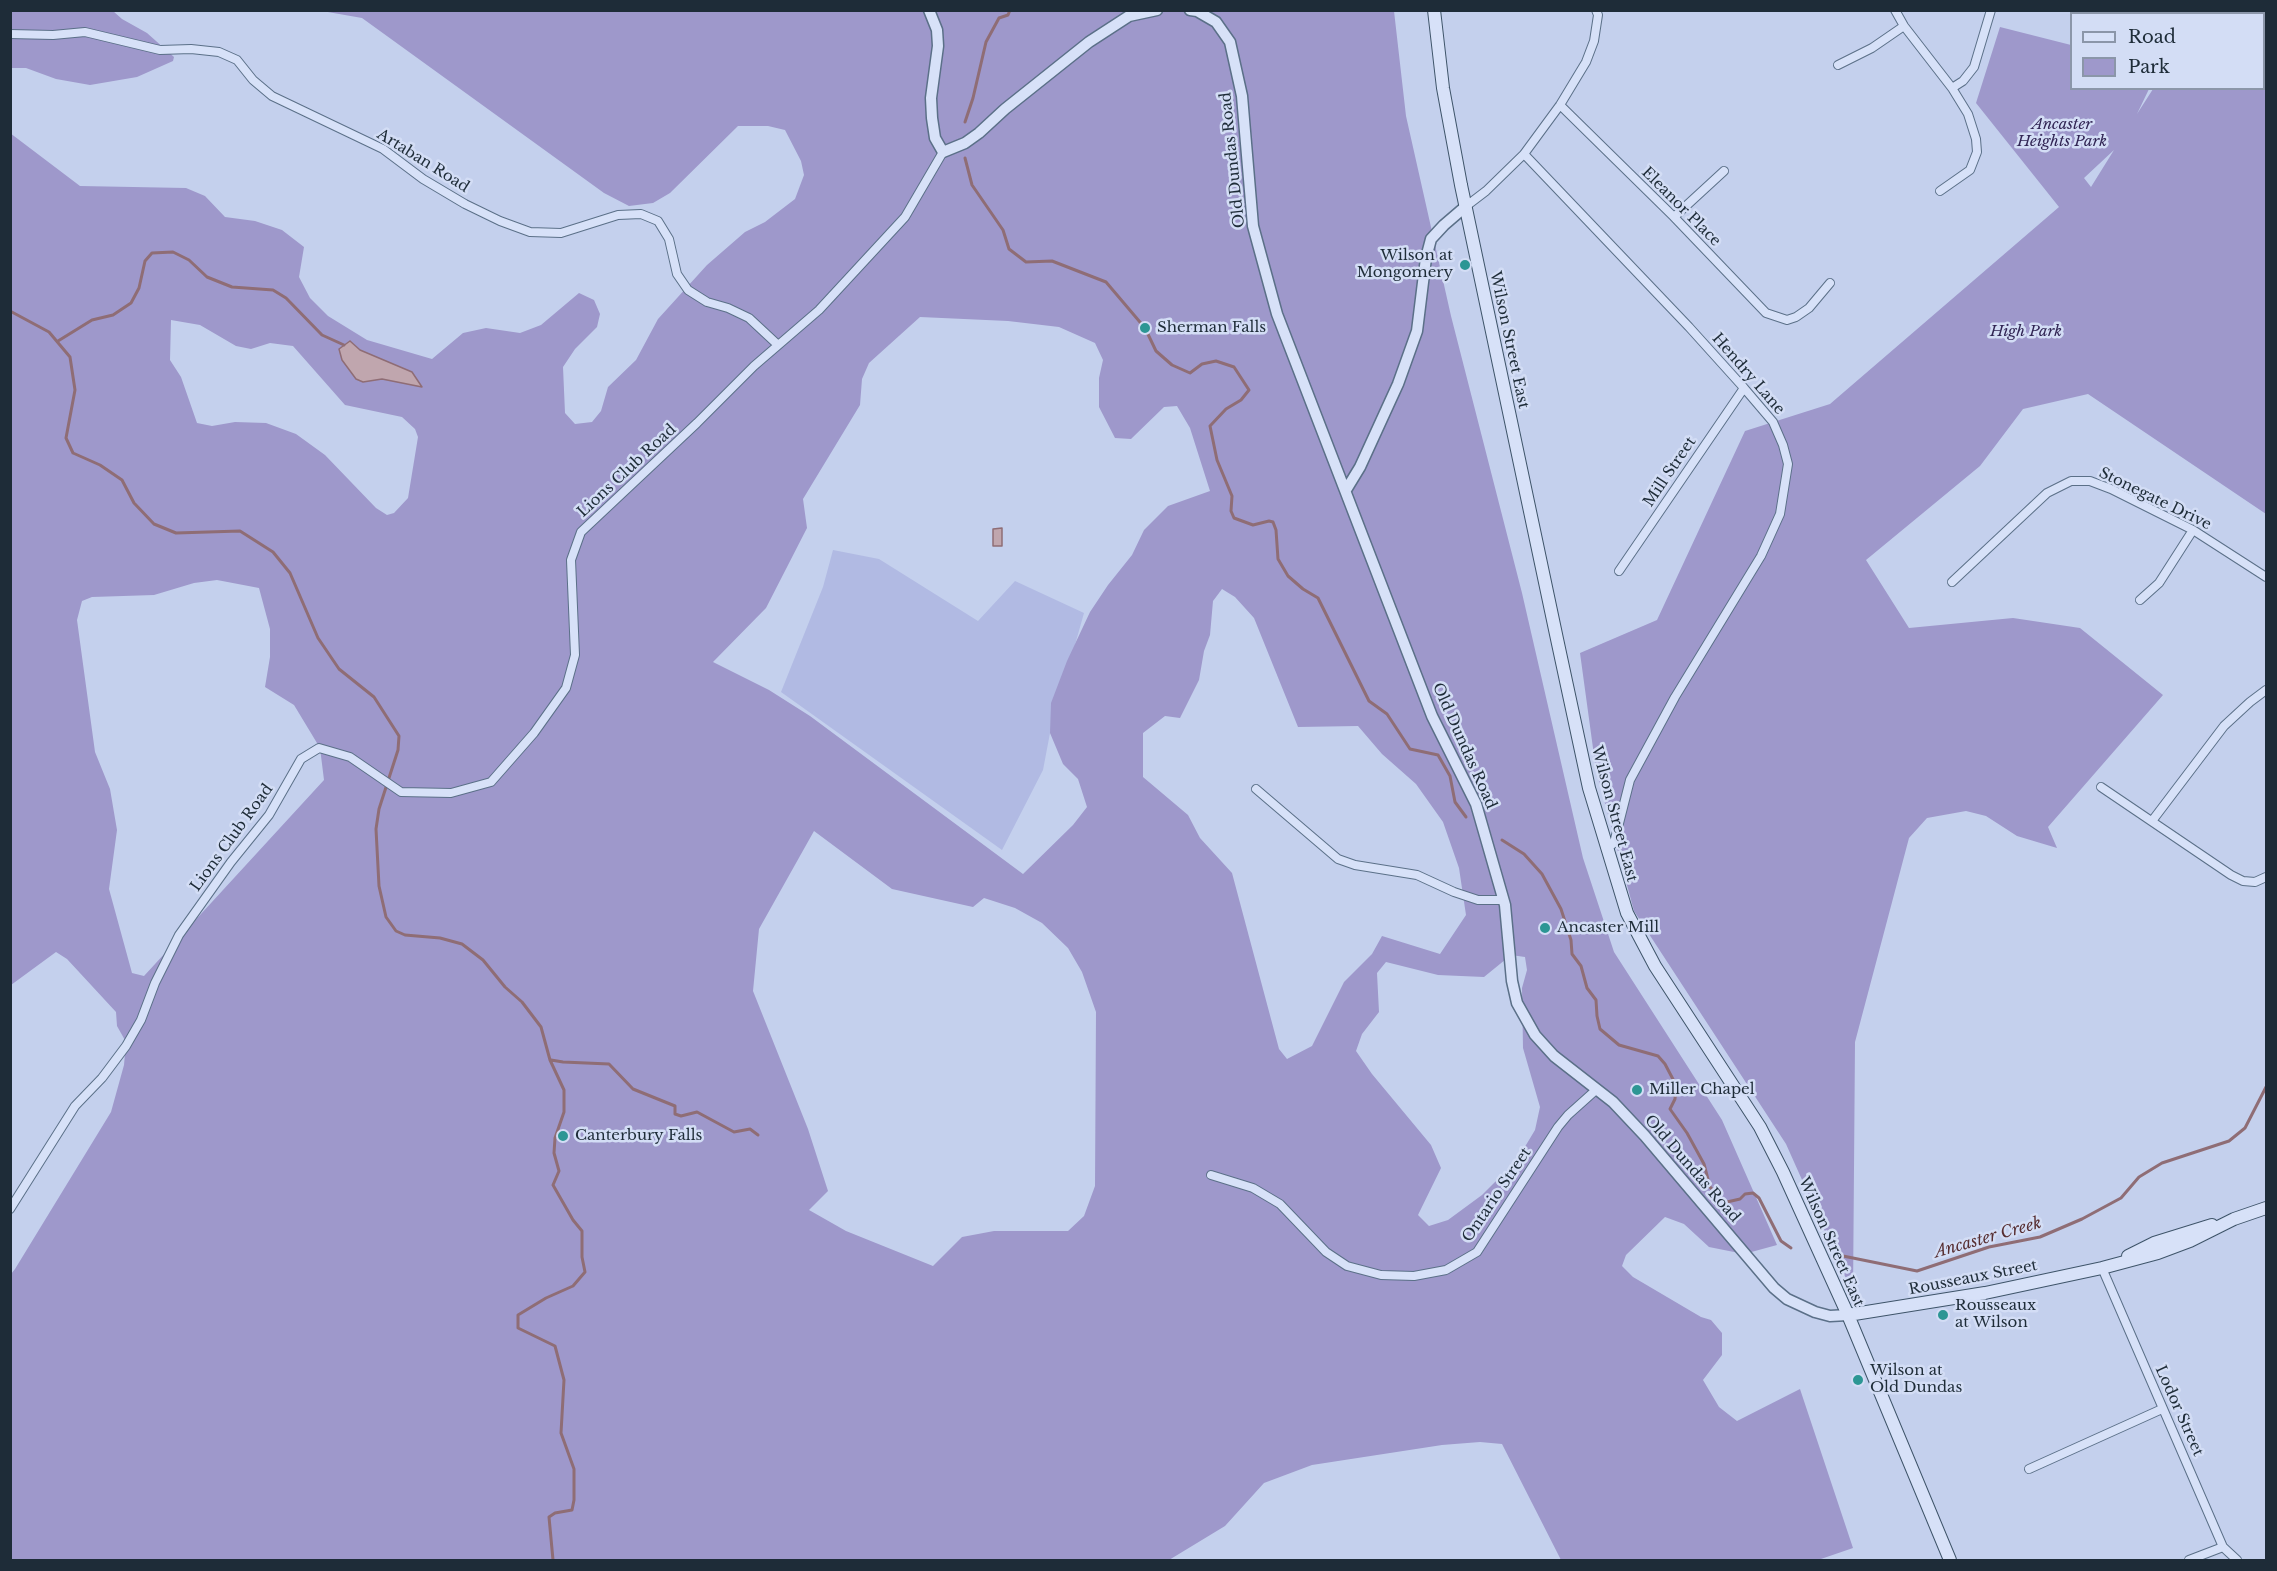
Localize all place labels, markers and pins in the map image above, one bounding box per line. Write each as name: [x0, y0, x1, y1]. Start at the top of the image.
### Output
place label: Wilson at Mongomery: [1357, 247, 1453, 282]
marker: Wilson at Mongomery: [1458, 258, 1472, 272]
place label: Sherman Falls: [1157, 319, 1266, 337]
marker: Sherman Falls: [1138, 321, 1152, 335]
place label: Ancaster Mill: [1557, 919, 1659, 937]
marker: Ancaster Mill: [1538, 921, 1552, 935]
place label: Miller Chapel: [1649, 1081, 1755, 1099]
marker: Miller Chapel: [1630, 1083, 1644, 1097]
place label: Canterbury Falls: [575, 1127, 702, 1145]
marker: Canterbury Falls: [556, 1129, 570, 1143]
place label: Rousseaux at Wilson: [1955, 1297, 2036, 1332]
marker: Rousseaux at Wilson: [1936, 1308, 1950, 1322]
place label: Wilson at Old Dundas: [1870, 1362, 1962, 1397]
marker: Wilson at Old Dundas: [1851, 1373, 1865, 1387]

